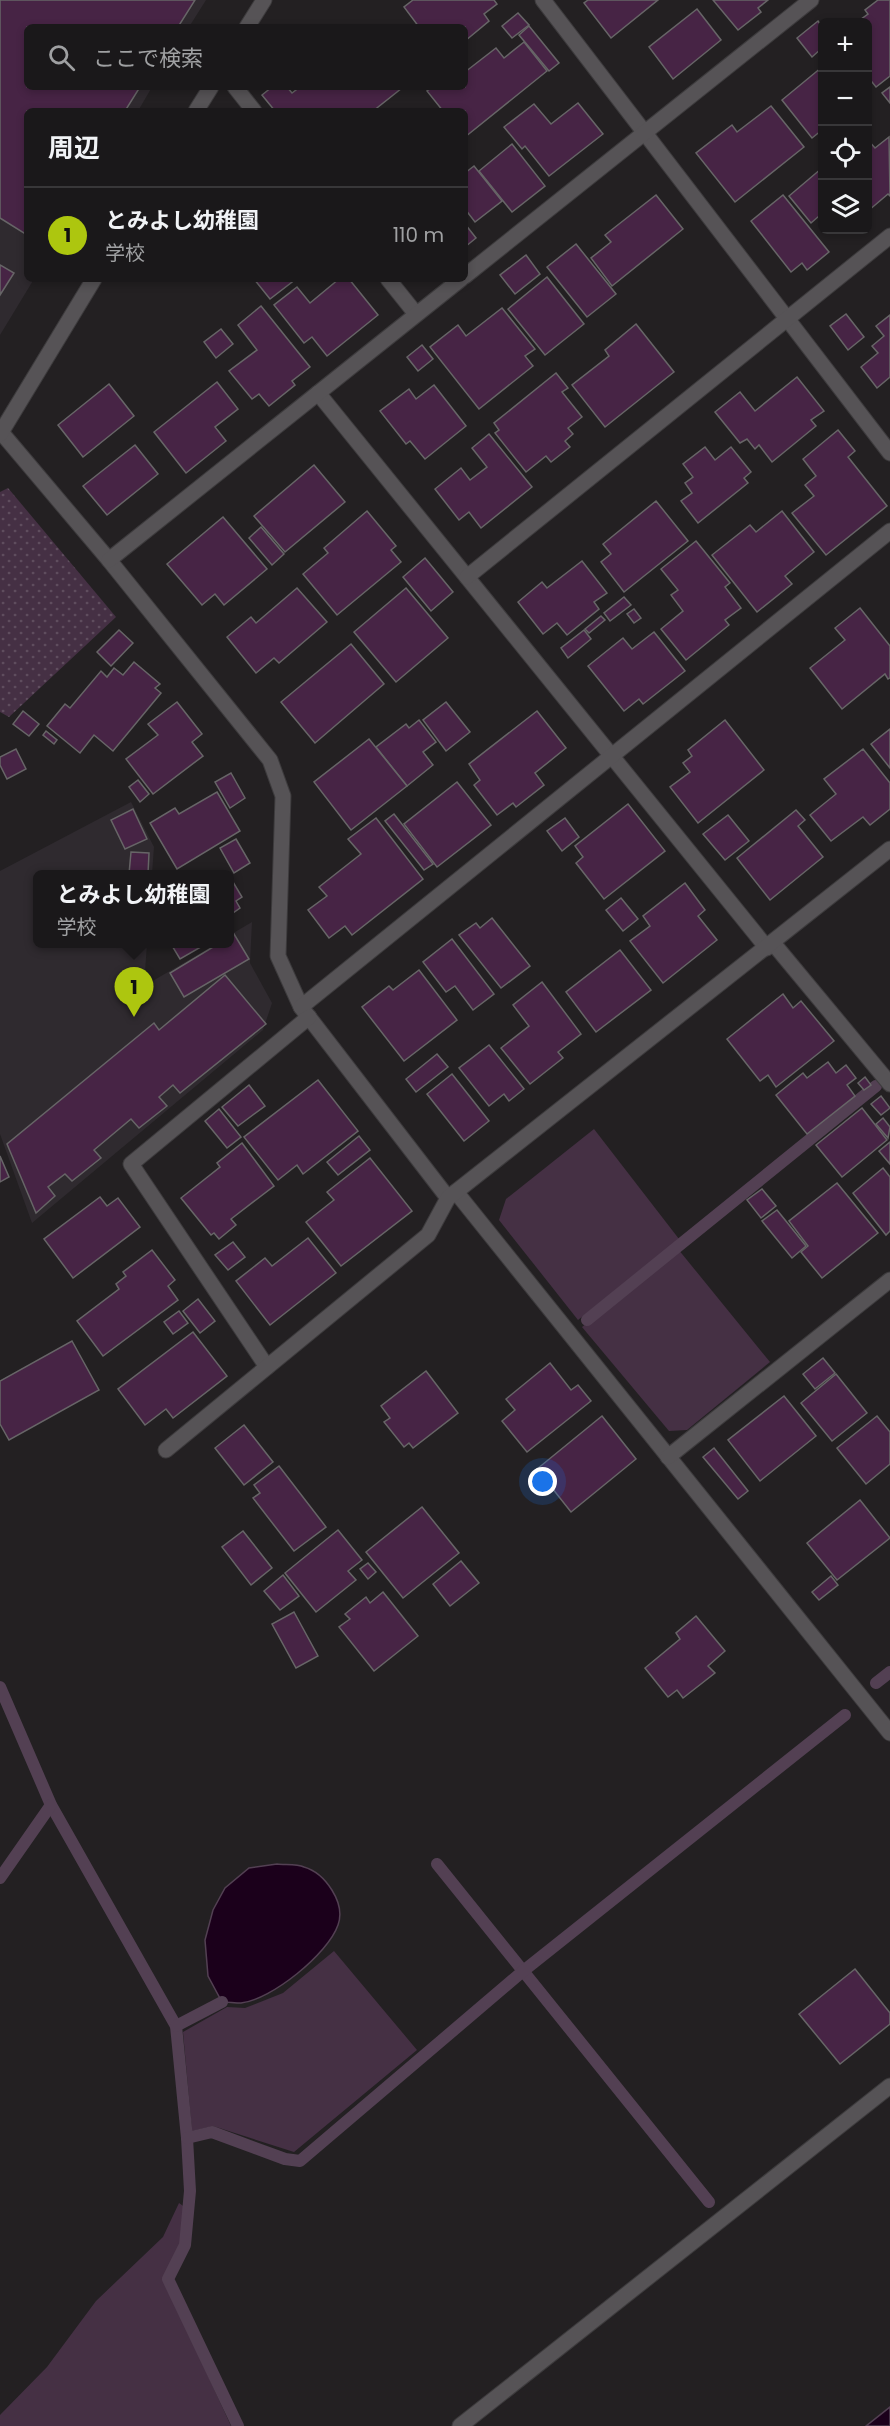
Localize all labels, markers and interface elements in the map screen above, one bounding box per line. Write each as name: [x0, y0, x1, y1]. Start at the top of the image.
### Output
map controls: [818, 18, 872, 234]
button: +: [818, 18, 872, 72]
search box: [24, 24, 468, 90]
icon: search: [45, 41, 78, 74]
text: ここで検索: [93, 43, 203, 74]
button: −: [818, 72, 872, 126]
button: locate: [818, 126, 872, 180]
text: 周辺: [48, 130, 100, 166]
button: layers: [818, 180, 872, 234]
text: とみよし幼稚園: [105, 205, 259, 236]
text: 1: [64, 221, 71, 249]
text: 110 m: [393, 221, 444, 249]
text: 学校: [105, 239, 145, 267]
popup: [33, 870, 234, 948]
text: とみよし幼稚園: [56, 879, 211, 910]
text: 学校: [56, 913, 96, 941]
pin: 1: [114, 968, 154, 1017]
your location: [528, 1467, 557, 1496]

